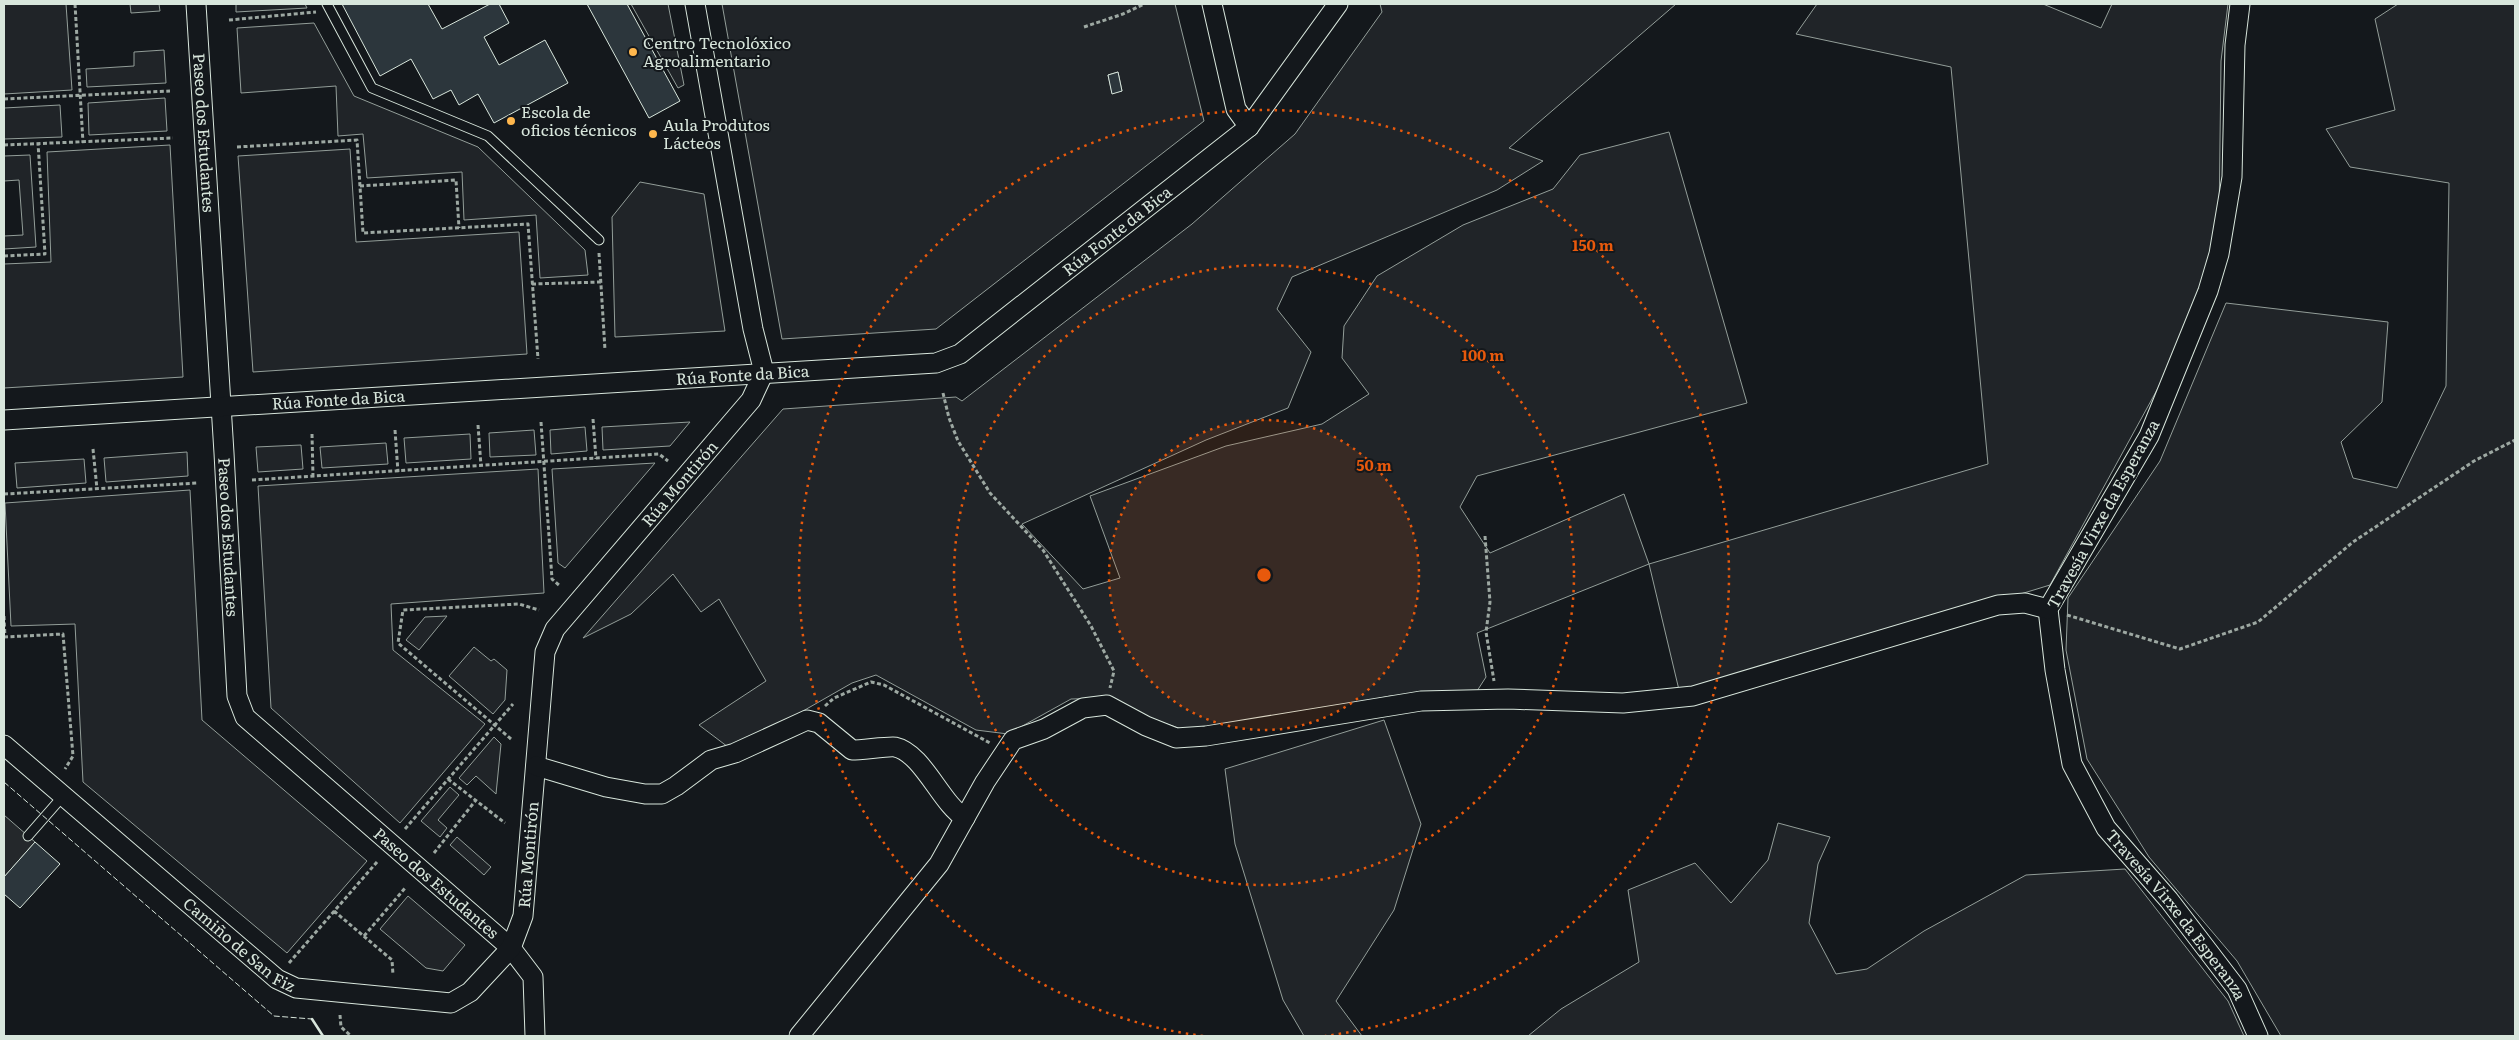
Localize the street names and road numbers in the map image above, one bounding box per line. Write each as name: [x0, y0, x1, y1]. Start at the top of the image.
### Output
street label: Paseo dos Estudantes: [188, 52, 222, 213]
street label: Rúa Fonte da Bica: [1056, 179, 1177, 281]
street label: Rúa Fonte da Bica: [675, 358, 810, 390]
street label: Rúa Fonte da Bica: [271, 382, 406, 415]
street label: Travesía Virxe da Esperanza: [2040, 414, 2165, 613]
street label: Rúa Montirón: [635, 434, 723, 531]
street label: Paseo dos Estudantes: [213, 457, 246, 617]
street label: Rúa Montirón: [511, 800, 544, 909]
street label: Paseo dos Estudantes: [369, 821, 505, 944]
street label: Travesía Virxe da Esperanza: [2101, 823, 2253, 1004]
street label: Camiño de San Fiz: [179, 891, 300, 997]

